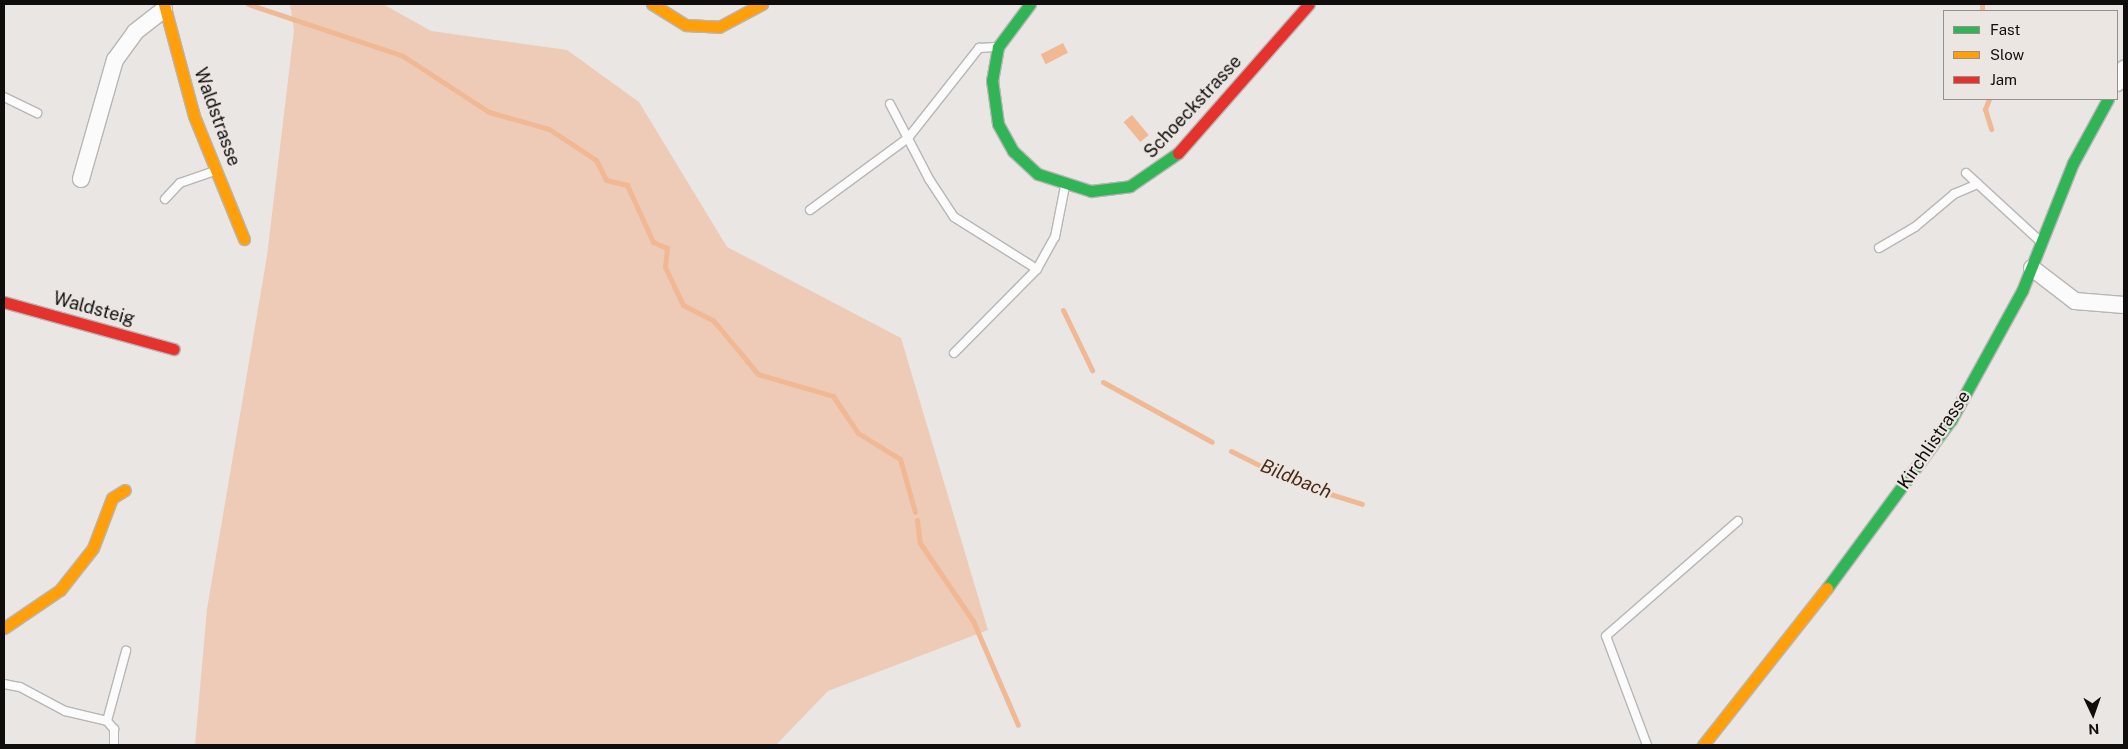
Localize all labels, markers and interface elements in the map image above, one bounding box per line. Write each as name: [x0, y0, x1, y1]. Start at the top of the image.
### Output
legend: [1943, 10, 2118, 100]
text: Fast: [1990, 21, 2020, 38]
text: Slow: [1990, 46, 2024, 63]
street label: Schoeckstrasse: [1140, 51, 1246, 163]
street label: Waldstrasse: [189, 65, 245, 169]
text: Jam: [1990, 71, 2017, 88]
street label: Waldsteig: [51, 288, 137, 330]
street label: Kirchlistrasse: [1893, 387, 1975, 493]
water label: Bildbach: [1257, 454, 1335, 504]
north arrow: [2068, 689, 2118, 739]
text: N: [2088, 721, 2100, 737]

